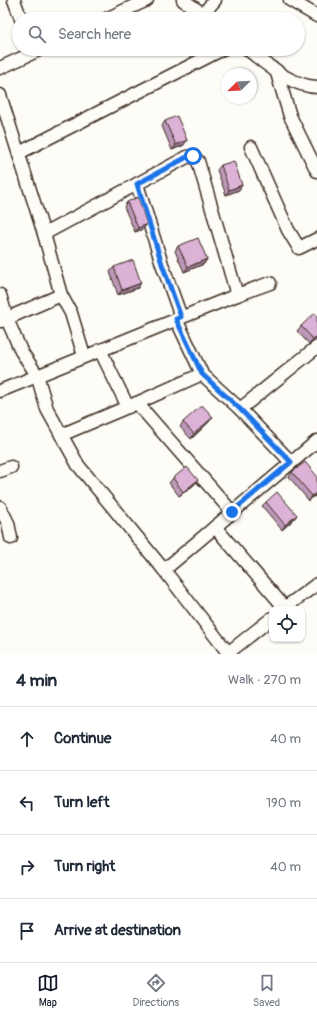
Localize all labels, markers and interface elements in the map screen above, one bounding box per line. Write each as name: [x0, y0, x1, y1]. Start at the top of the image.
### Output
search box: [12, 12, 305, 56]
icon: search: [26, 23, 48, 45]
text: Search here: [58, 25, 131, 44]
north arrow: [221, 68, 257, 104]
route start: [184, 147, 202, 165]
route end: [223, 503, 241, 521]
map controls: [269, 606, 305, 642]
button: locate: [269, 606, 305, 642]
text: 4 min: [16, 670, 57, 691]
text: Walk · 270 m: [228, 672, 301, 688]
icon: ahead: [16, 728, 38, 750]
text: Continue: [54, 729, 112, 748]
text: 40 m: [270, 731, 301, 747]
icon: left: [16, 792, 38, 814]
text: Turn left: [54, 793, 110, 812]
text: 190 m: [266, 795, 301, 811]
icon: right: [16, 856, 38, 878]
text: Turn right: [54, 857, 115, 876]
text: 40 m: [270, 859, 301, 875]
icon: arrive: [16, 920, 38, 942]
text: Arrive at destination: [54, 921, 181, 940]
tab: Map: [37, 972, 59, 1009]
tab: Directions: [133, 972, 179, 1009]
tab: Saved: [253, 972, 280, 1009]

